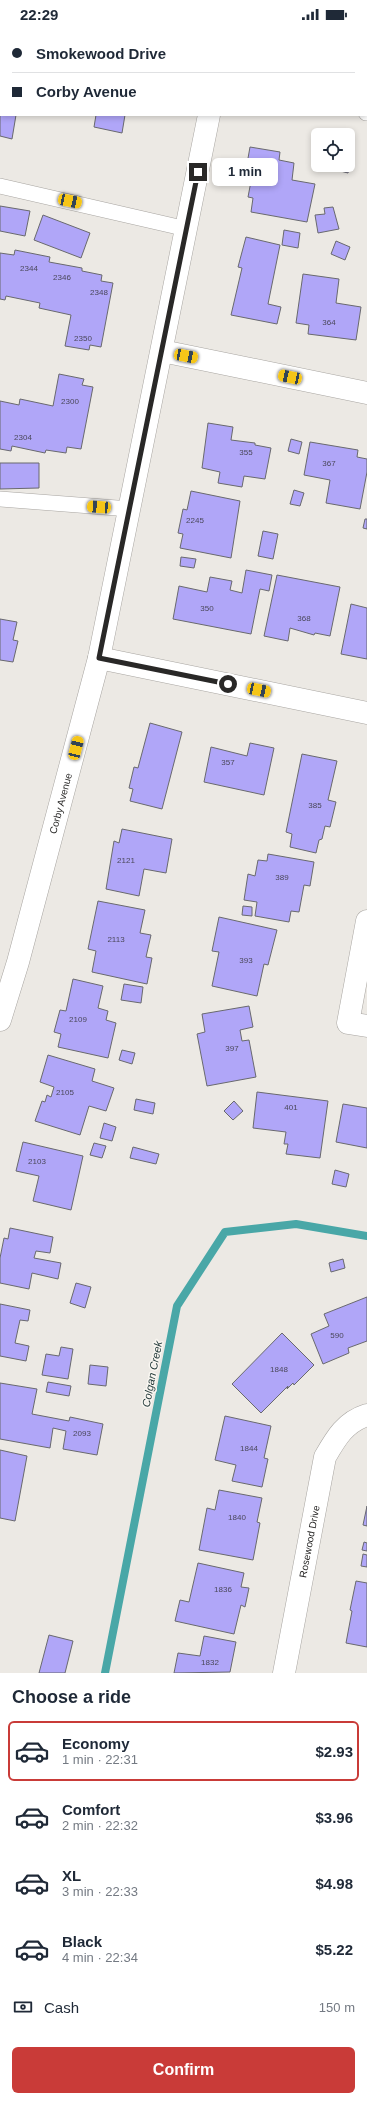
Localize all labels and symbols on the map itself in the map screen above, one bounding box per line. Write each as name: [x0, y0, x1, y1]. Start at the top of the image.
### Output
callout: 1 min: [212, 158, 278, 186]
route end: [189, 163, 207, 181]
car: [57, 193, 83, 209]
house number: 2344: [20, 264, 38, 273]
house number: 2346: [53, 273, 71, 282]
house number: 2348: [90, 288, 108, 297]
house number: 364: [322, 318, 336, 327]
house number: 2350: [74, 334, 92, 343]
car: [173, 348, 199, 364]
car: [277, 369, 303, 385]
house number: 2300: [61, 397, 79, 406]
house number: 2304: [14, 433, 32, 442]
house number: 355: [239, 448, 253, 457]
house number: 367: [322, 459, 336, 468]
car: [87, 500, 111, 514]
house number: 2245: [186, 516, 204, 525]
house number: 350: [200, 604, 214, 613]
house number: 368: [297, 614, 311, 623]
route start: [219, 675, 237, 693]
car: [246, 682, 272, 698]
car: [67, 735, 85, 761]
house number: 357: [221, 758, 235, 767]
street label: Corby Avenue: [47, 771, 74, 835]
house number: 385: [308, 801, 322, 810]
house number: 2121: [117, 856, 135, 865]
house number: 389: [275, 873, 289, 882]
house number: 2113: [107, 935, 125, 944]
house number: 393: [239, 956, 253, 965]
house number: 2109: [69, 1015, 87, 1024]
house number: 397: [225, 1044, 239, 1053]
house number: 2105: [56, 1088, 74, 1097]
house number: 401: [284, 1103, 298, 1112]
house number: 2103: [28, 1157, 46, 1166]
house number: 590: [330, 1331, 344, 1340]
water label: Colgan Creek: [140, 1339, 164, 1408]
house number: 1848: [270, 1365, 288, 1374]
house number: 2093: [73, 1429, 91, 1438]
house number: 1844: [240, 1444, 258, 1453]
street label: Rosewood Drive: [297, 1504, 322, 1579]
house number: 1840: [228, 1513, 246, 1522]
house number: 1836: [214, 1585, 232, 1594]
house number: 1832: [201, 1658, 219, 1667]

